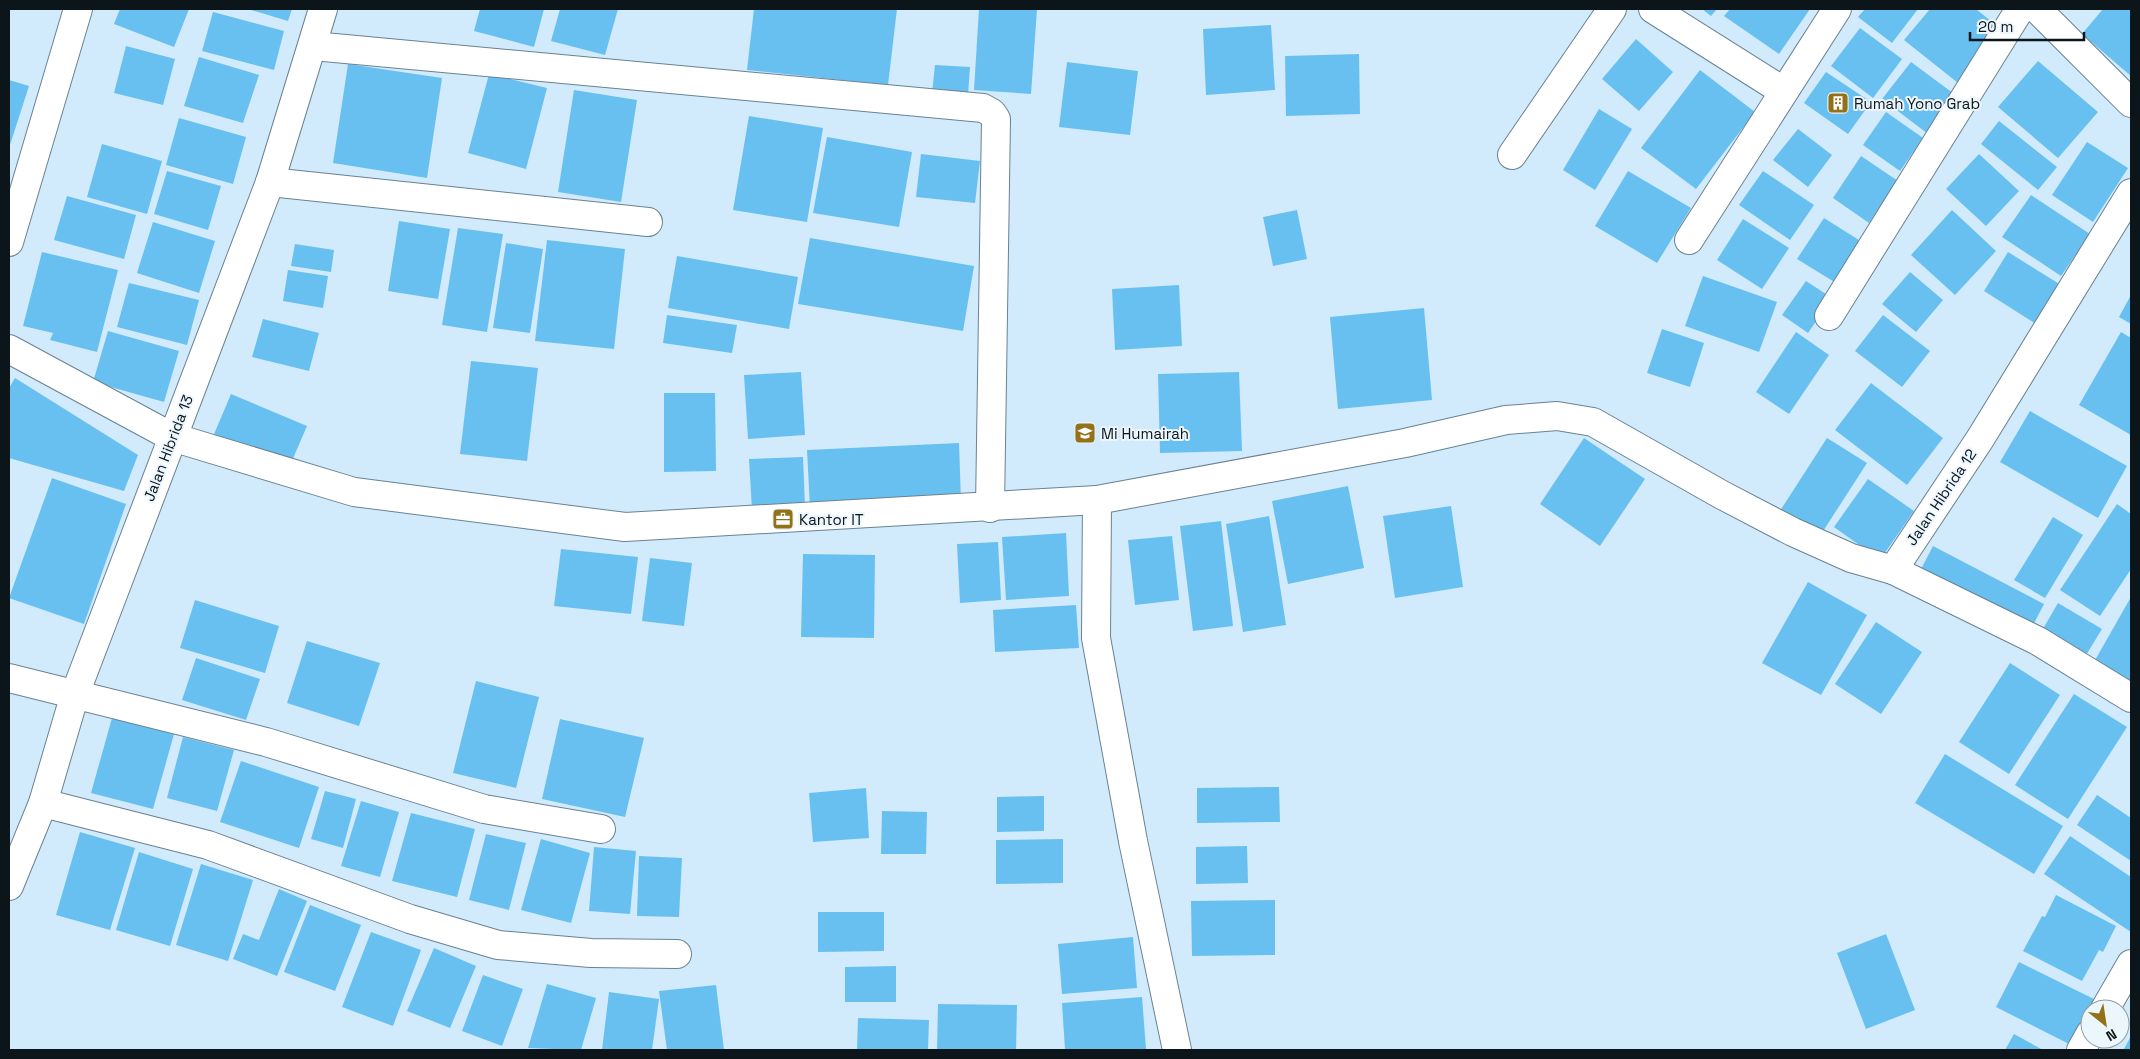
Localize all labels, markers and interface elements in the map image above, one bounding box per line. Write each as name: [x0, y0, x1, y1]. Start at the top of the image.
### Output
scale bar: [1970, 10, 2084, 42]
text: 20 m: [1978, 17, 2013, 36]
building icon: Rumah Yono Grab: [1826, 91, 1850, 115]
place label: Rumah Yono Grab: [1854, 94, 1980, 113]
street label: Jalan Hibrida 13: [139, 392, 197, 504]
school or university icon: Mi Humairah: [1073, 421, 1097, 445]
place label: Mi Humairah: [1101, 424, 1189, 443]
street label: Jalan Hibrida 12: [1902, 445, 1980, 549]
office icon: Kantor IT: [771, 507, 795, 531]
place label: Kantor IT: [799, 510, 864, 529]
north arrow: [2080, 999, 2130, 1049]
text: N: [2103, 1025, 2120, 1045]

